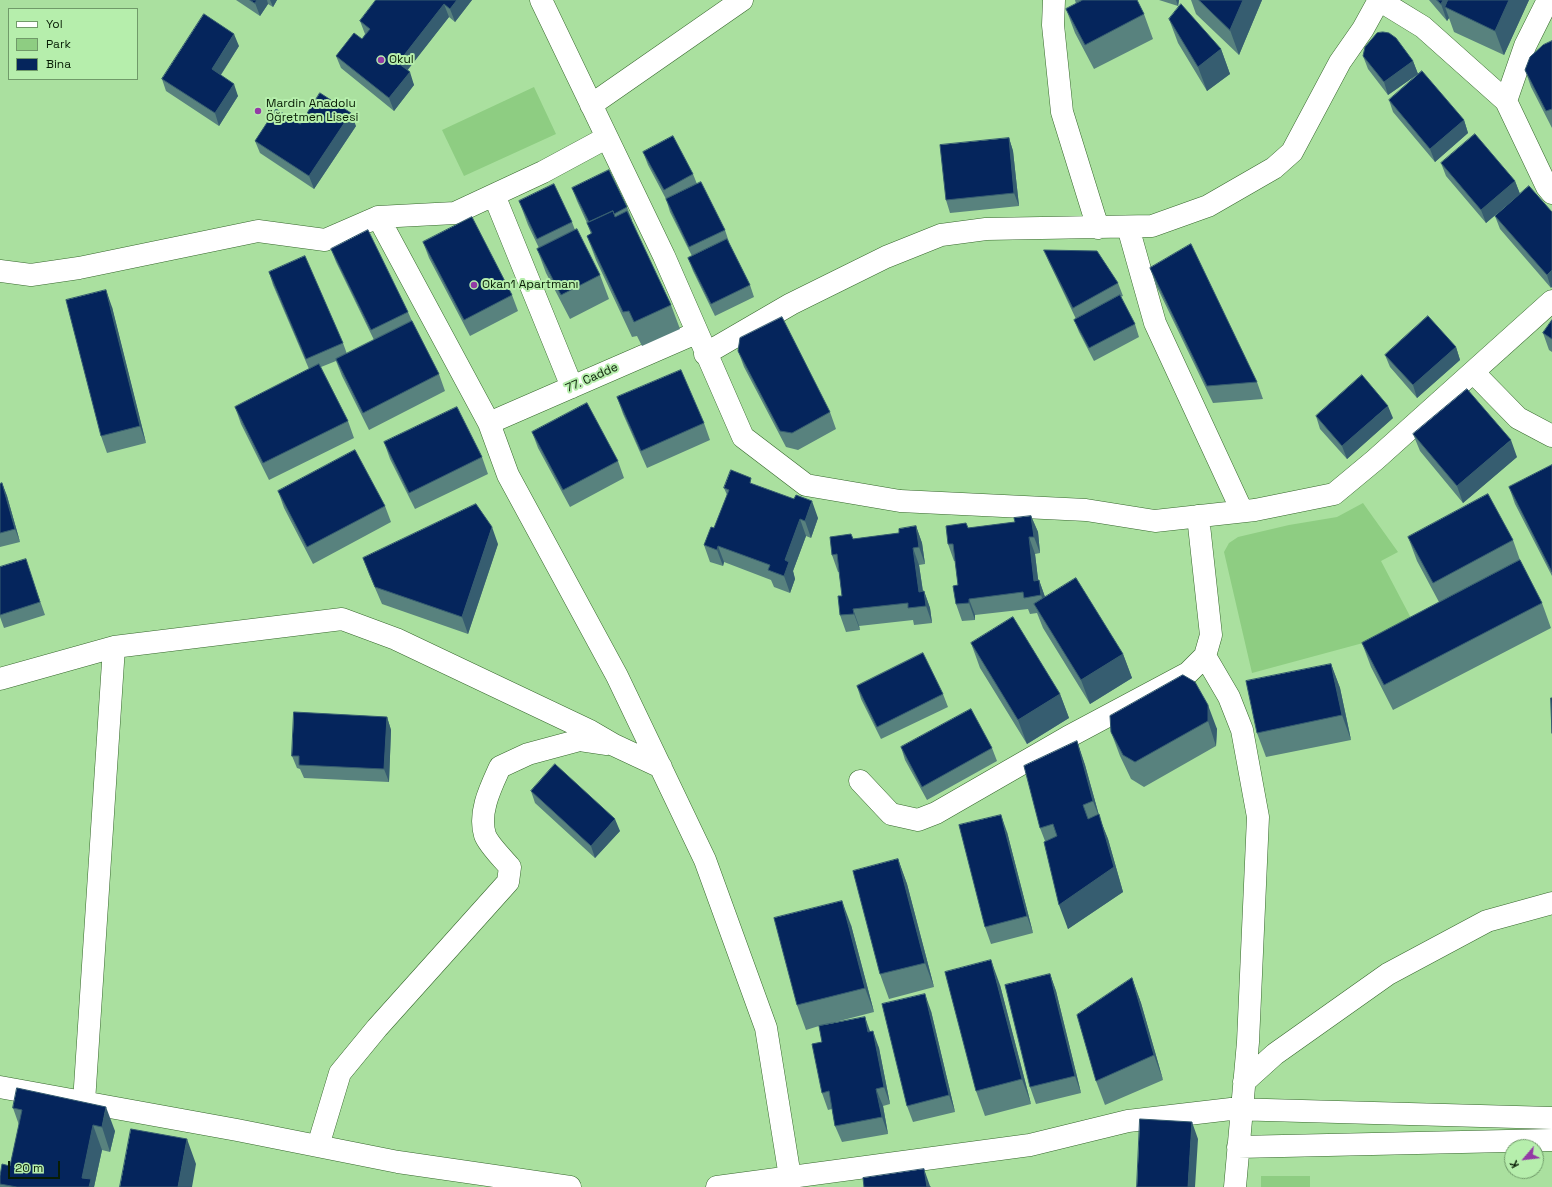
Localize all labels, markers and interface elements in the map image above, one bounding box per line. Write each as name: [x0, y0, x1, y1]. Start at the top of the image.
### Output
legend: [8, 8, 138, 80]
text: Yol: [46, 16, 63, 32]
text: Park: [46, 36, 71, 52]
place label: Okul: [389, 53, 414, 67]
marker: Okul: [376, 55, 386, 65]
text: Bina: [46, 56, 71, 72]
place label: Mardin Anadolu Öğretmen Lisesi: [266, 97, 358, 125]
marker: Mardin Anadolu Öğretmen Lisesi: [253, 106, 263, 116]
place label: Okan1 Apartmanı: [482, 278, 578, 292]
marker: Okan1 Apartmanı: [469, 280, 479, 290]
street label: 77. Cadde: [564, 360, 620, 396]
north arrow: [1504, 1139, 1544, 1179]
scale bar: [10, 1153, 62, 1179]
text: K: [1506, 1158, 1522, 1170]
text: 20 m: [15, 1160, 43, 1176]

